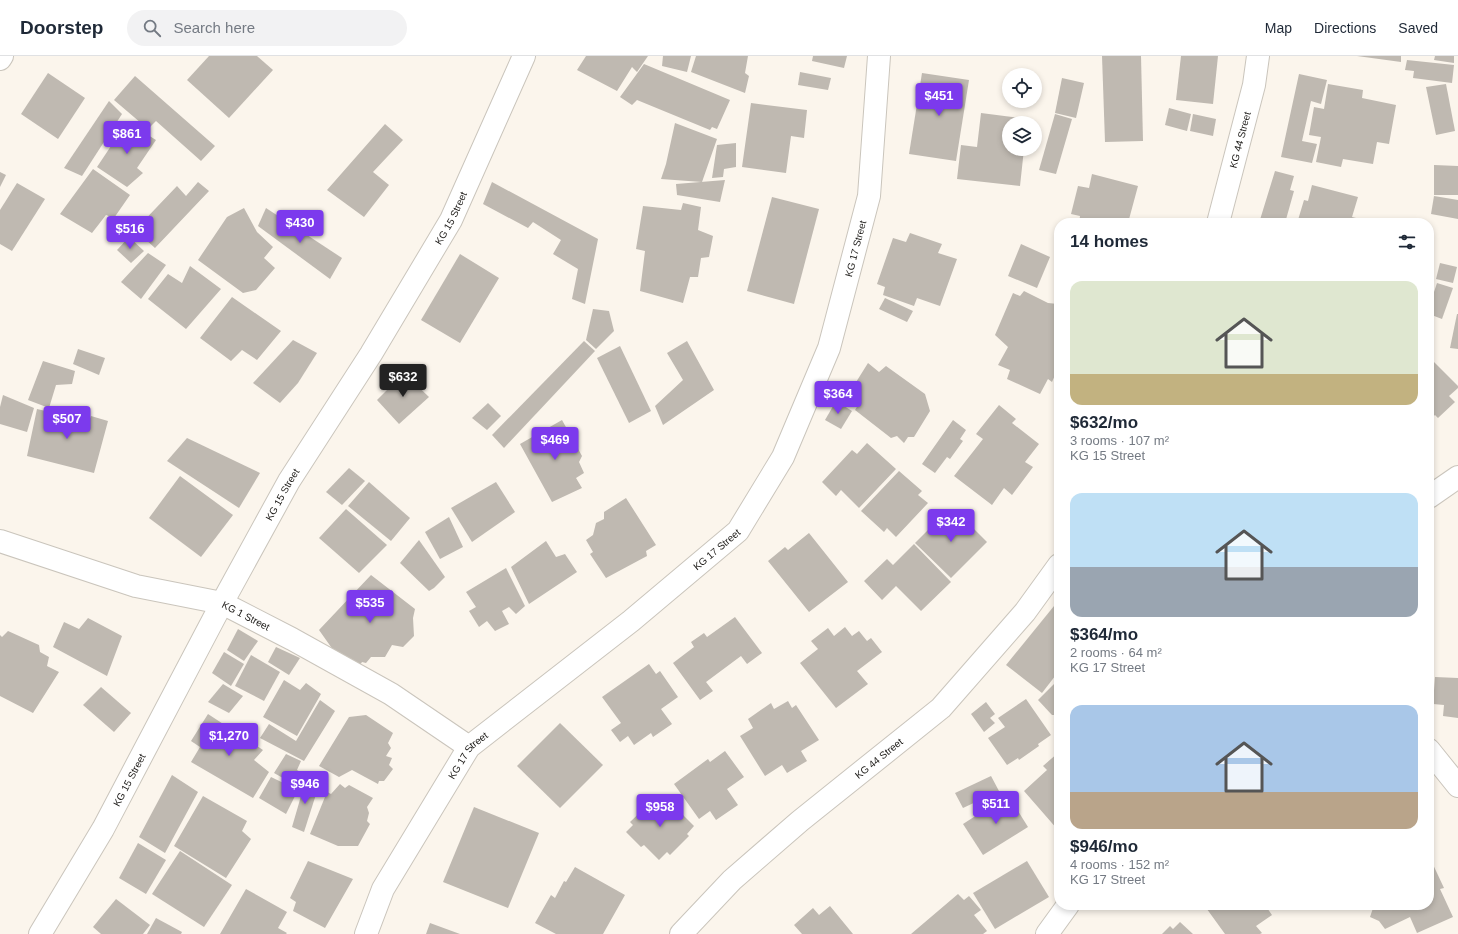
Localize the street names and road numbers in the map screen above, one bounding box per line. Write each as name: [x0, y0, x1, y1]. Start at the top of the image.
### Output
street label: KG 44 Street: [1227, 110, 1252, 169]
street label: KG 15 Street: [432, 190, 469, 246]
street label: KG 17 Street: [843, 219, 868, 278]
street label: KG 15 Street: [263, 466, 301, 522]
street label: KG 17 Street: [691, 526, 742, 572]
street label: KG 1 Street: [220, 599, 272, 632]
street label: KG 17 Street: [446, 729, 490, 781]
street label: KG 44 Street: [853, 736, 905, 780]
street label: KG 15 Street: [111, 752, 147, 808]

